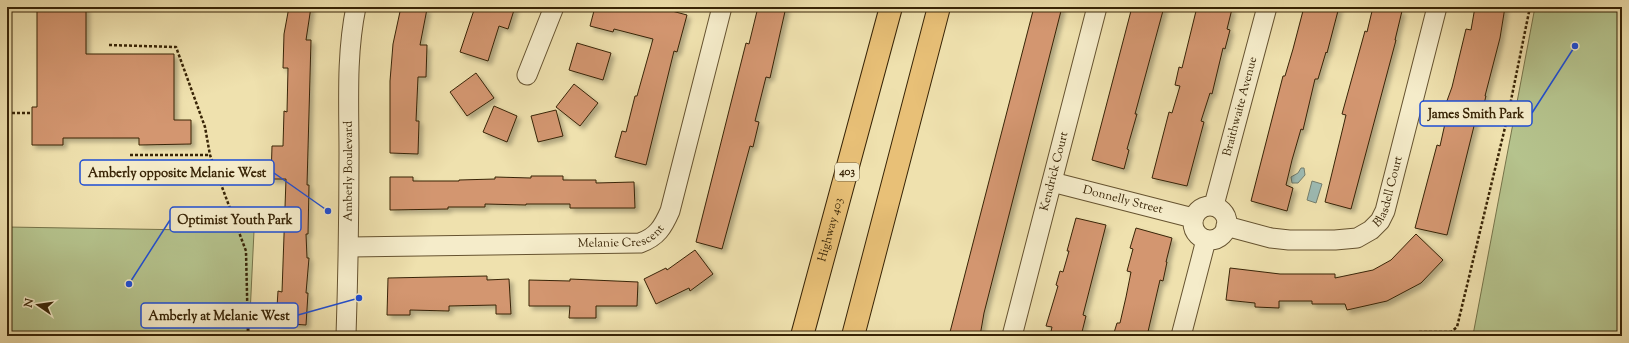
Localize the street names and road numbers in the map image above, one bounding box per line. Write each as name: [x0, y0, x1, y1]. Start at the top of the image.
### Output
street label: Braithwaite Avenue: [1218, 54, 1262, 158]
street label: Amberly Boulevard: [340, 120, 358, 221]
street label: Kendrick Court: [1036, 130, 1073, 213]
street label: Blasdell Court: [1369, 154, 1408, 232]
road number: 403: [835, 163, 859, 181]
street label: Donnelly Street: [1081, 181, 1165, 219]
street label: Highway 403: [813, 196, 848, 264]
street label: Melanie Crescent: [578, 221, 669, 253]

